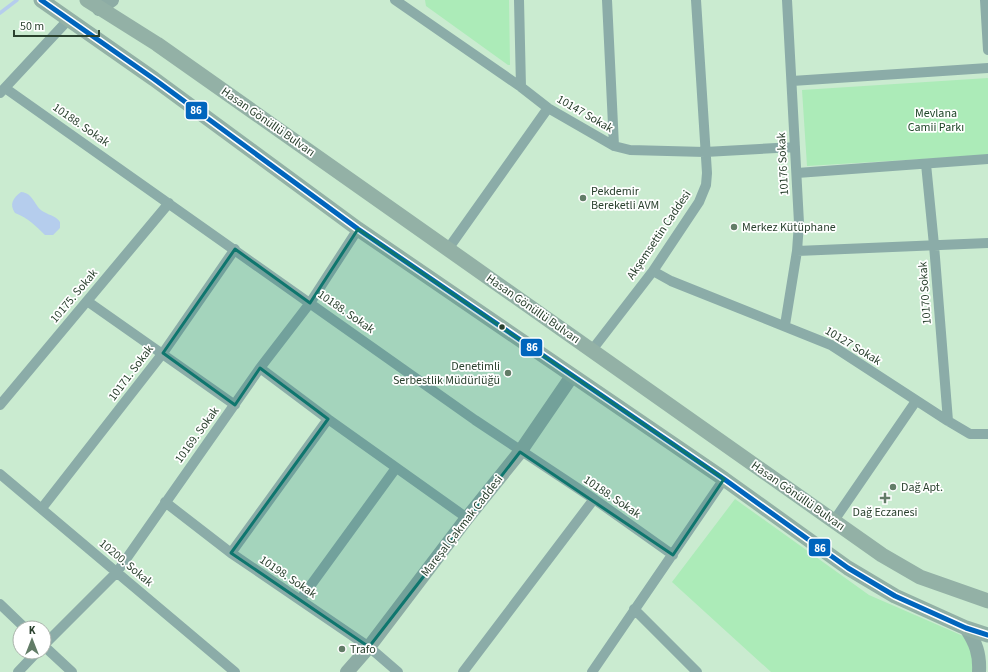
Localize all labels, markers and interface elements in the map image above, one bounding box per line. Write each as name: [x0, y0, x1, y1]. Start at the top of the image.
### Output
scale bar: [14, 12, 99, 38]
text: 50 m: [20, 18, 44, 35]
street label: Hasan Gönüllü Bulvarı: [218, 83, 318, 161]
street label: 10147 Sokak: [553, 91, 617, 137]
street label: 10188. Sokak: [49, 99, 113, 151]
line badge: 86: [185, 101, 208, 120]
text: 86: [190, 103, 202, 118]
park label: Mevlana Camii Parkı: [908, 105, 964, 136]
street label: 10176 Sokak: [773, 132, 793, 196]
place label: Pekdemir Bereketli AVM: [591, 183, 659, 214]
street label: Akşemsettin Caddesi: [623, 187, 695, 283]
marker: Pekdemir Bereketli AVM: [578, 193, 588, 203]
place label: Merkez Kütüphane: [742, 219, 836, 236]
marker: Merkez Kütüphane: [729, 222, 739, 232]
street label: 10170 Sokak: [914, 261, 936, 325]
street label: 10175. Sokak: [46, 265, 102, 327]
street label: Hasan Gönüllü Bulvarı: [483, 270, 583, 348]
street label: 10188. Sokak: [314, 286, 378, 338]
unlabelled marker: [497, 322, 507, 332]
street label: 10127 Sokak: [822, 323, 884, 370]
line badge: 86: [520, 338, 543, 357]
text: 86: [526, 340, 538, 355]
street label: 10171. Sokak: [104, 342, 158, 404]
place label: Denetimli Serbestlik Müdürlüğü: [393, 358, 500, 389]
marker: Denetimli Serbestlik Müdürlüğü: [503, 368, 513, 378]
street label: 10169. Sokak: [171, 403, 223, 467]
street label: Hasan Gönüllü Bulvarı: [748, 457, 848, 535]
street label: Mareşal Çakmak Caddesi: [417, 472, 507, 580]
street label: 10188. Sokak: [580, 472, 644, 523]
place label: Dağ Apt.: [901, 479, 943, 496]
marker: Dağ Apt.: [888, 482, 898, 492]
marker: Dağ Eczanesi: [880, 493, 890, 503]
place label: Dağ Eczanesi: [853, 504, 918, 521]
street label: 10200. Sokak: [95, 535, 157, 591]
line badge: 86: [808, 538, 831, 557]
text: 86: [814, 541, 826, 556]
street label: 10198. Sokak: [256, 552, 320, 603]
north arrow: [12, 620, 52, 660]
text: K: [29, 623, 36, 638]
place label: Trafo: [350, 641, 376, 658]
marker: Trafo: [337, 644, 347, 654]

